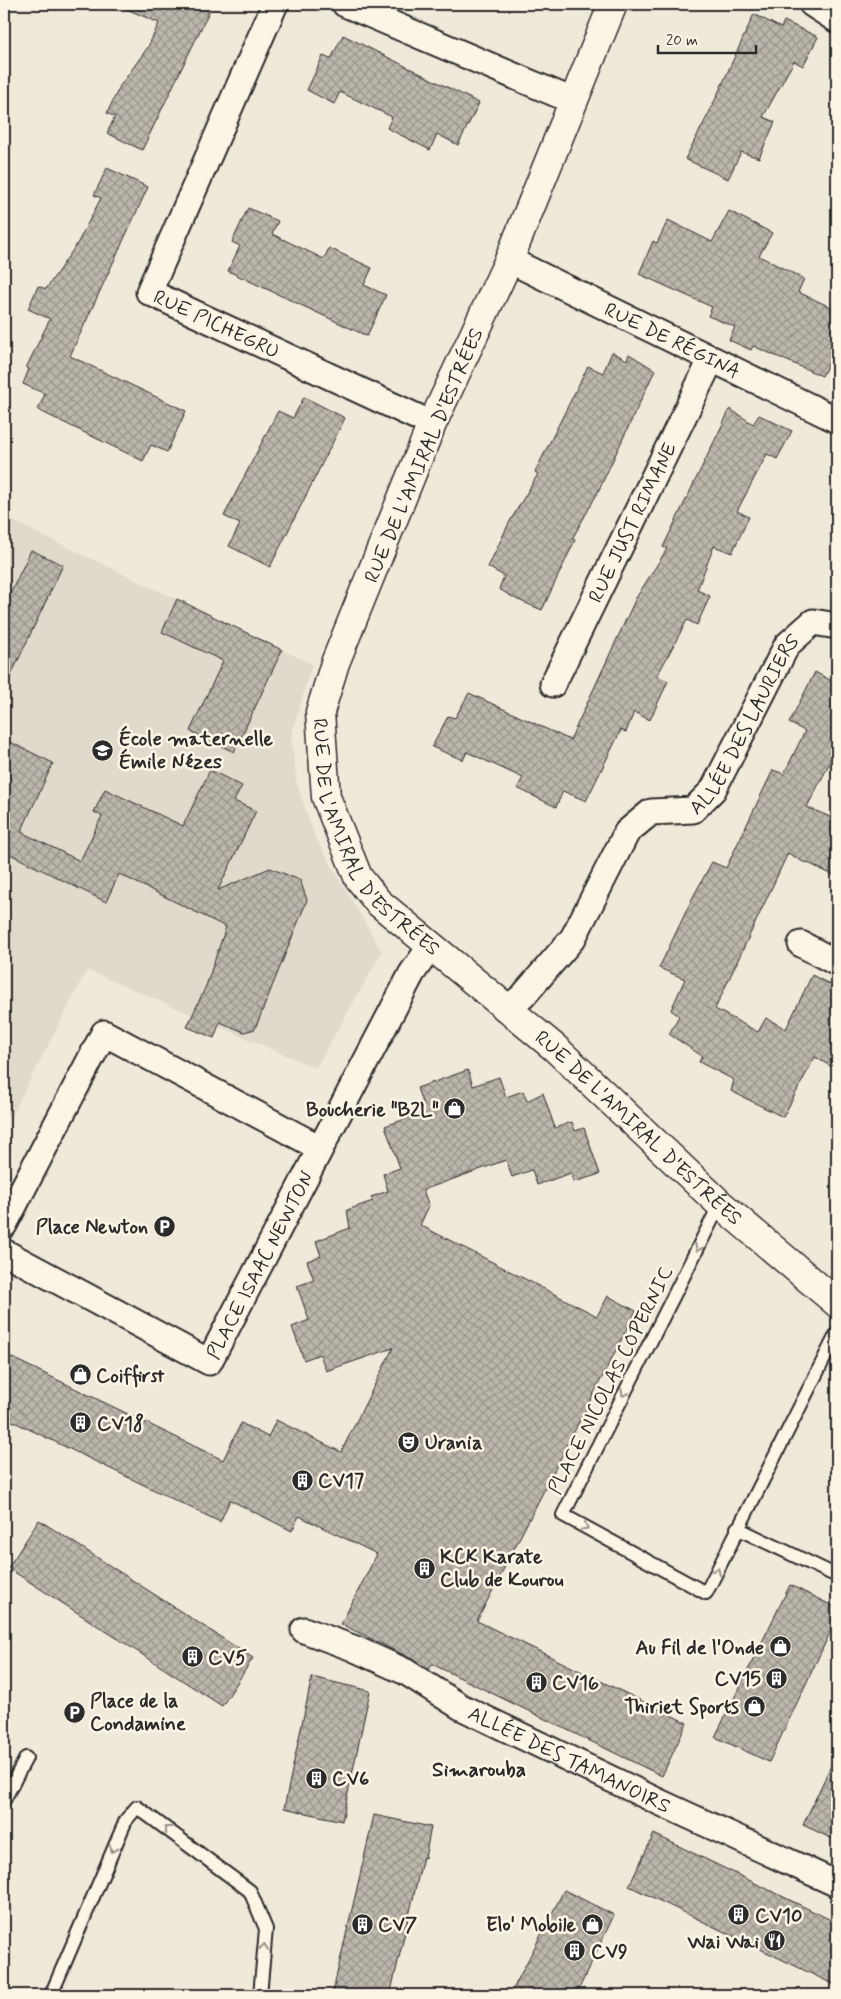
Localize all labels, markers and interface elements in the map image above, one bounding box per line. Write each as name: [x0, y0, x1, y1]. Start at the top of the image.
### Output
scale bar: [658, 22, 756, 54]
text: 20 m: [666, 31, 698, 51]
street label: RUE PICHEGRU: [149, 284, 283, 366]
street label: RUE DE RÉGINA: [600, 297, 744, 386]
street label: RUE DE L'AMIRAL D'ESTRÉES: [358, 324, 490, 587]
street label: RUE JUST RIMANE: [583, 438, 684, 607]
street label: ALLÉE DES LAURIERS: [684, 629, 805, 821]
street label: RUE DE L'AMIRAL D'ESTRÉES: [305, 717, 445, 963]
place label: École maternelle Émile Nézes: [119, 725, 274, 776]
school or university icon: École maternelle Émile Nézes: [91, 738, 115, 762]
street label: RUE DE L'AMIRAL D'ESTRÉES: [529, 1025, 747, 1232]
place label: Boucherie "B2L": [306, 1097, 439, 1124]
shop icon: Boucherie "B2L": [443, 1097, 467, 1121]
street label: PLACE ISAAC NEWTON: [201, 1167, 321, 1365]
place label: Place Newton: [36, 1214, 148, 1241]
parking icon: Place Newton: [152, 1214, 176, 1238]
one-way arrow: [694, 1242, 704, 1251]
street label: PLACE NICOLAS COPERNIC: [542, 1262, 681, 1499]
shop icon: Coiffirst: [68, 1363, 92, 1387]
place label: Coiffirst: [96, 1363, 165, 1390]
one-way arrow: [620, 1387, 630, 1396]
building icon: CV18: [69, 1411, 93, 1435]
place label: CV18: [97, 1411, 144, 1438]
theatre icon: Urania: [397, 1430, 421, 1454]
place label: Urania: [425, 1430, 482, 1457]
building icon: CV17: [290, 1468, 314, 1492]
place label: CV17: [318, 1468, 364, 1495]
one-way arrow: [580, 1521, 589, 1531]
place label: KCK Karate Club de Kourou: [440, 1544, 563, 1594]
building icon: KCK Karate Club de Kourou: [412, 1556, 436, 1580]
one-way arrow: [711, 1567, 721, 1576]
place label: Au Fil de l'Onde: [636, 1635, 764, 1662]
shop icon: Au Fil de l'Onde: [768, 1635, 792, 1659]
building icon: CV5: [180, 1645, 204, 1669]
place label: CV5: [208, 1645, 247, 1672]
place label: CV15: [714, 1666, 761, 1693]
building icon: CV15: [765, 1666, 789, 1690]
building icon: CV16: [524, 1670, 548, 1694]
place label: CV16: [552, 1670, 599, 1697]
place label: Place de la Condamine: [90, 1688, 186, 1738]
place label: Thiriet Sports: [624, 1694, 739, 1721]
shop icon: Thiriet Sports: [743, 1694, 767, 1718]
parking icon: Place de la Condamine: [62, 1700, 86, 1724]
street label: ALLÉE DES TAMANOIRS: [463, 1700, 674, 1820]
district label: Simarouba: [432, 1756, 526, 1784]
building icon: CV6: [304, 1766, 328, 1790]
place label: CV6: [332, 1766, 369, 1793]
one-way arrow: [163, 1826, 173, 1835]
one-way arrow: [109, 1844, 120, 1853]
building icon: CV10: [727, 1903, 751, 1927]
place label: CV10: [755, 1903, 802, 1930]
building icon: CV7: [350, 1912, 374, 1936]
place label: CV7: [378, 1912, 417, 1939]
place label: Elo' Mobile: [486, 1912, 577, 1939]
shop icon: Elo' Mobile: [580, 1912, 604, 1936]
place label: Wai Wai: [686, 1929, 759, 1956]
restaurant icon: Wai Wai: [763, 1929, 787, 1953]
building icon: CV9: [563, 1939, 587, 1963]
place label: CV9: [591, 1939, 628, 1966]
one-way arrow: [259, 1942, 270, 1950]

